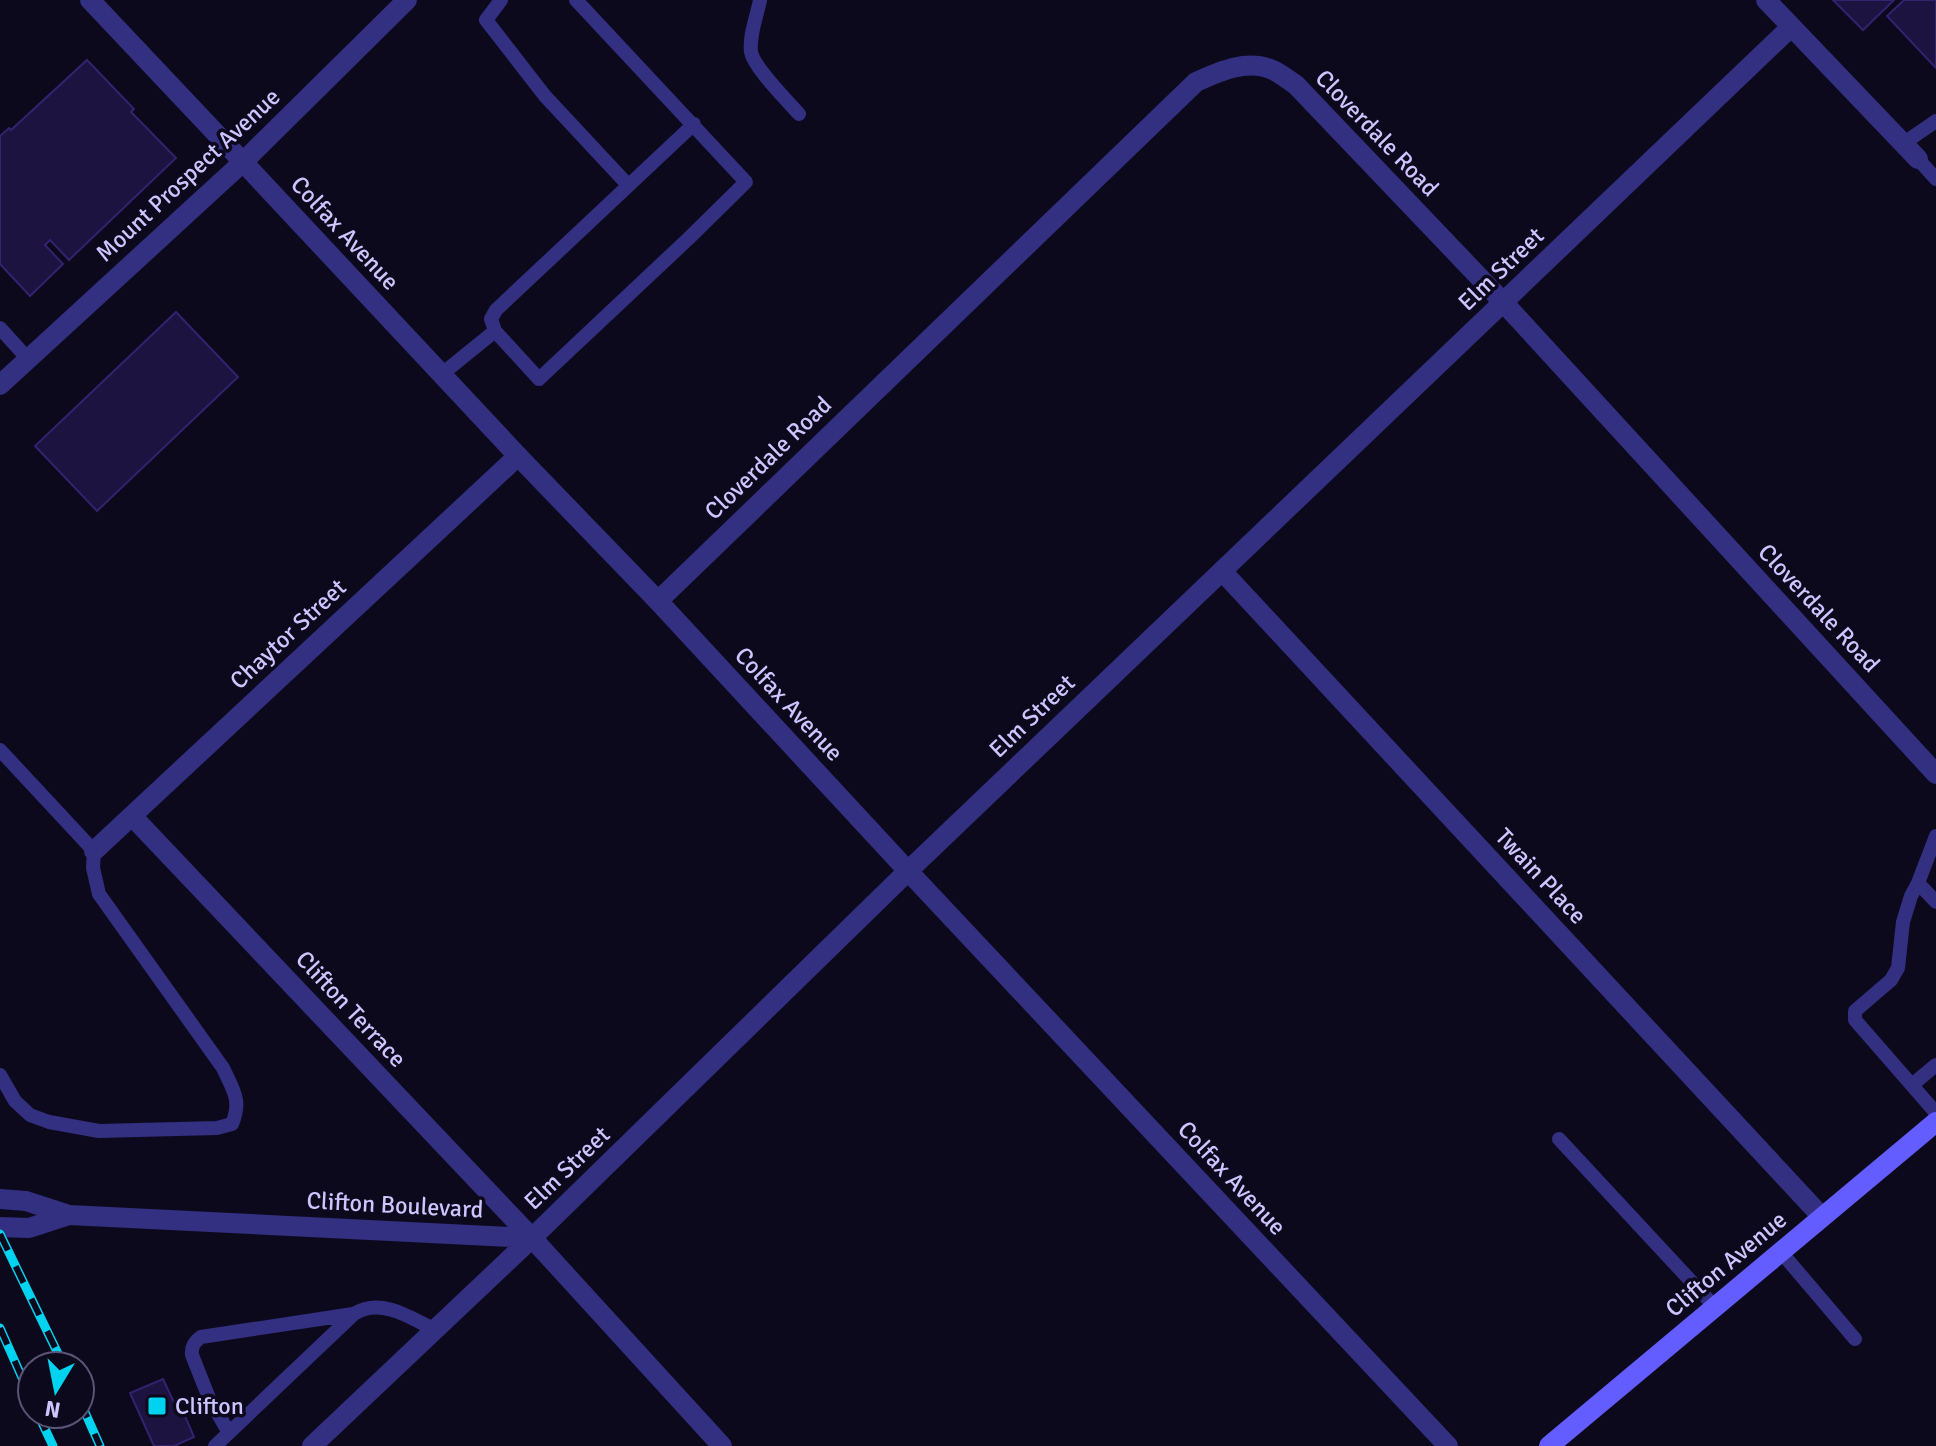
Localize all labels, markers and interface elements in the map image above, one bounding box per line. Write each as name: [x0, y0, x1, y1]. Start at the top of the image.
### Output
street label: Cloverdale Road: [1309, 63, 1445, 203]
street label: Mount Prospect Avenue: [90, 82, 286, 268]
street label: Colfax Avenue: [284, 170, 406, 296]
street label: Elm Street: [1452, 221, 1550, 317]
street label: Cloverdale Road: [698, 390, 838, 526]
street label: Cloverdale Road: [1752, 537, 1886, 679]
street label: Chaytor Street: [224, 572, 352, 696]
street label: Colfax Avenue: [728, 641, 850, 767]
street label: Elm Street: [983, 668, 1081, 764]
street label: Twain Place: [1489, 822, 1593, 930]
street label: Clifton Terrace: [289, 944, 413, 1074]
street label: Colfax Avenue: [1171, 1115, 1293, 1241]
street label: Elm Street: [518, 1120, 616, 1216]
street label: Clifton Boulevard: [306, 1185, 484, 1225]
street label: Clifton Avenue: [1659, 1205, 1793, 1323]
north arrow: [16, 1350, 96, 1430]
place label: Clifton: [175, 1391, 244, 1421]
text: N: [43, 1395, 62, 1424]
marker: Clifton: [146, 1395, 168, 1417]

